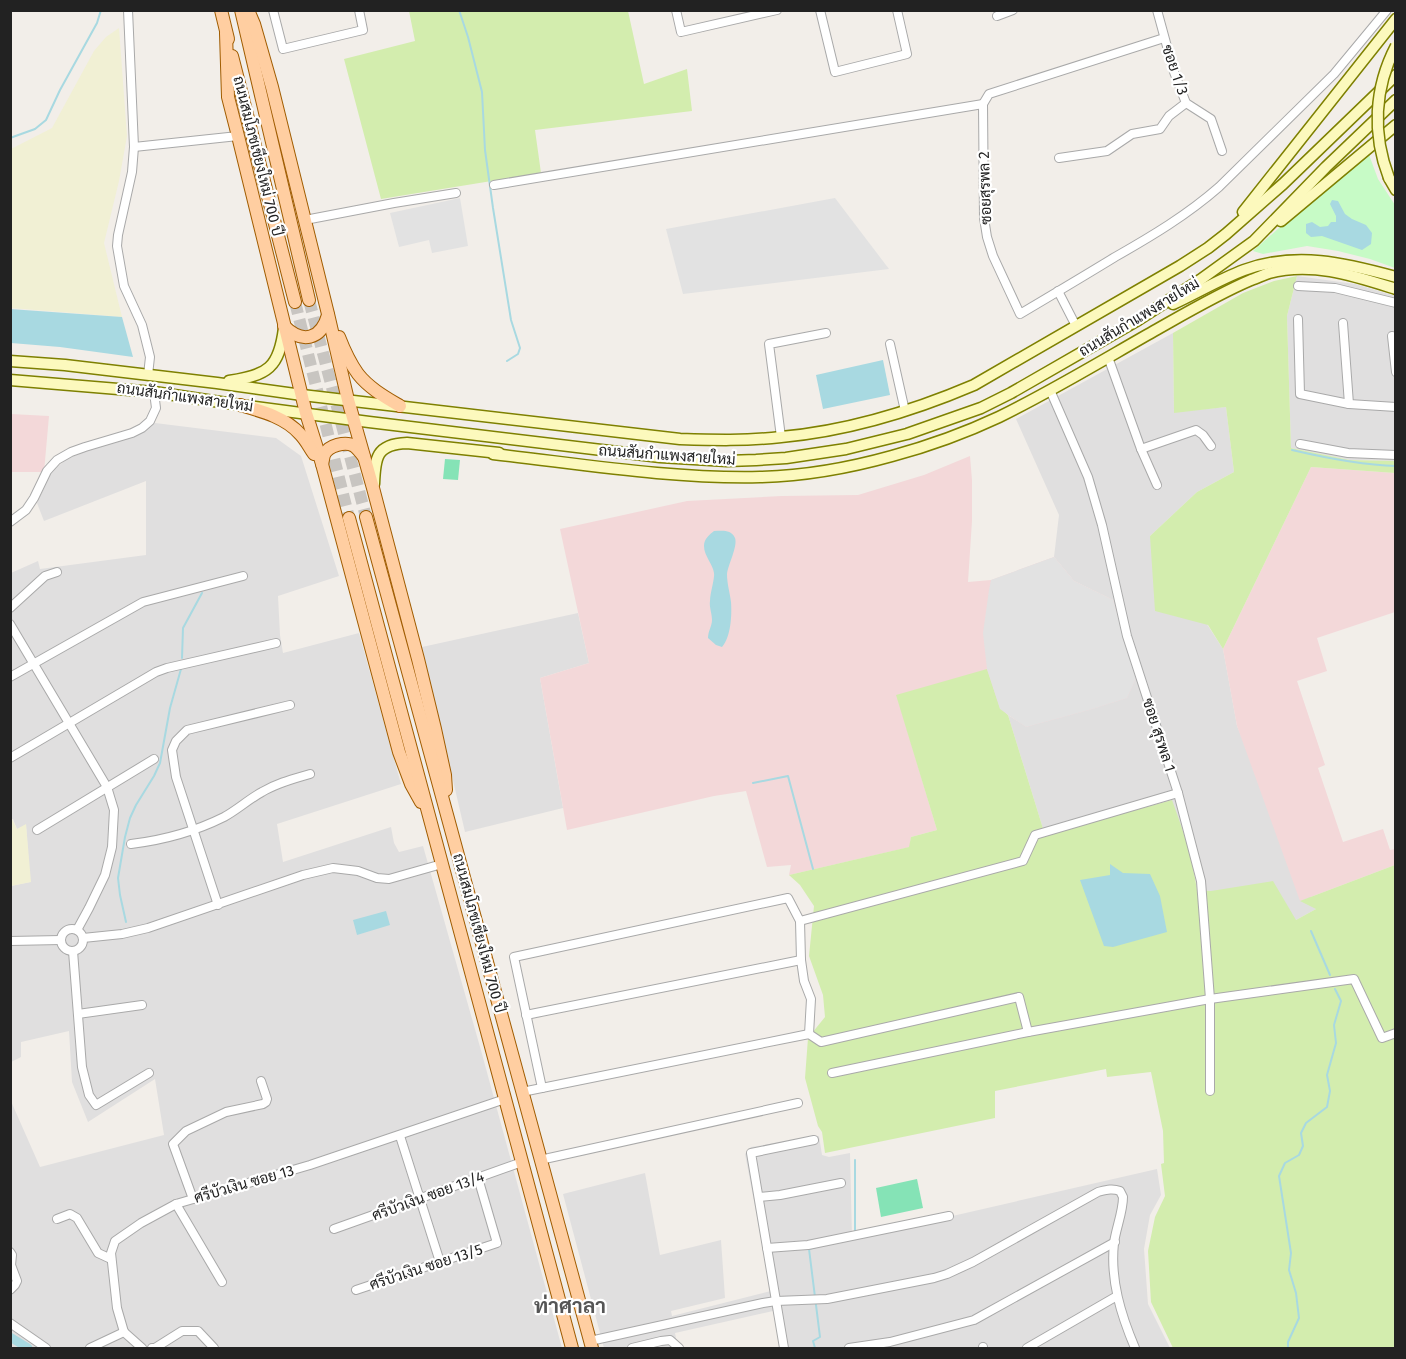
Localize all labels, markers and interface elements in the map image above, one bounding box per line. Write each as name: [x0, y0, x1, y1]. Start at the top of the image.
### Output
street label: ซอย 1/3: [1158, 43, 1192, 97]
street label: ถนนสมโภชเชียงใหม่ 700 ปี: [229, 74, 288, 238]
street label: ซอยสุรพล 2: [975, 151, 997, 225]
street label: ถนนสันกำแพงสายใหม่: [1075, 273, 1202, 360]
street label: ถนนสันกำแพงสายใหม่: [116, 378, 254, 415]
street label: ถนนสันกำแพงสายใหม่: [598, 440, 736, 469]
street label: ซอย สุรพล 1: [1137, 696, 1179, 775]
street label: ถนนสมโภชเชียงใหม่ 700 ปี: [449, 851, 510, 1015]
street label: ศรีบัวเงิน ซอย 13: [192, 1160, 296, 1207]
street label: ศรีบัวเงิน ซอย 13/4: [369, 1166, 487, 1225]
street label: ศรีบัวเงิน ซอย 13/5: [367, 1239, 485, 1294]
district label: ท่าศาลา: [534, 1293, 606, 1319]

